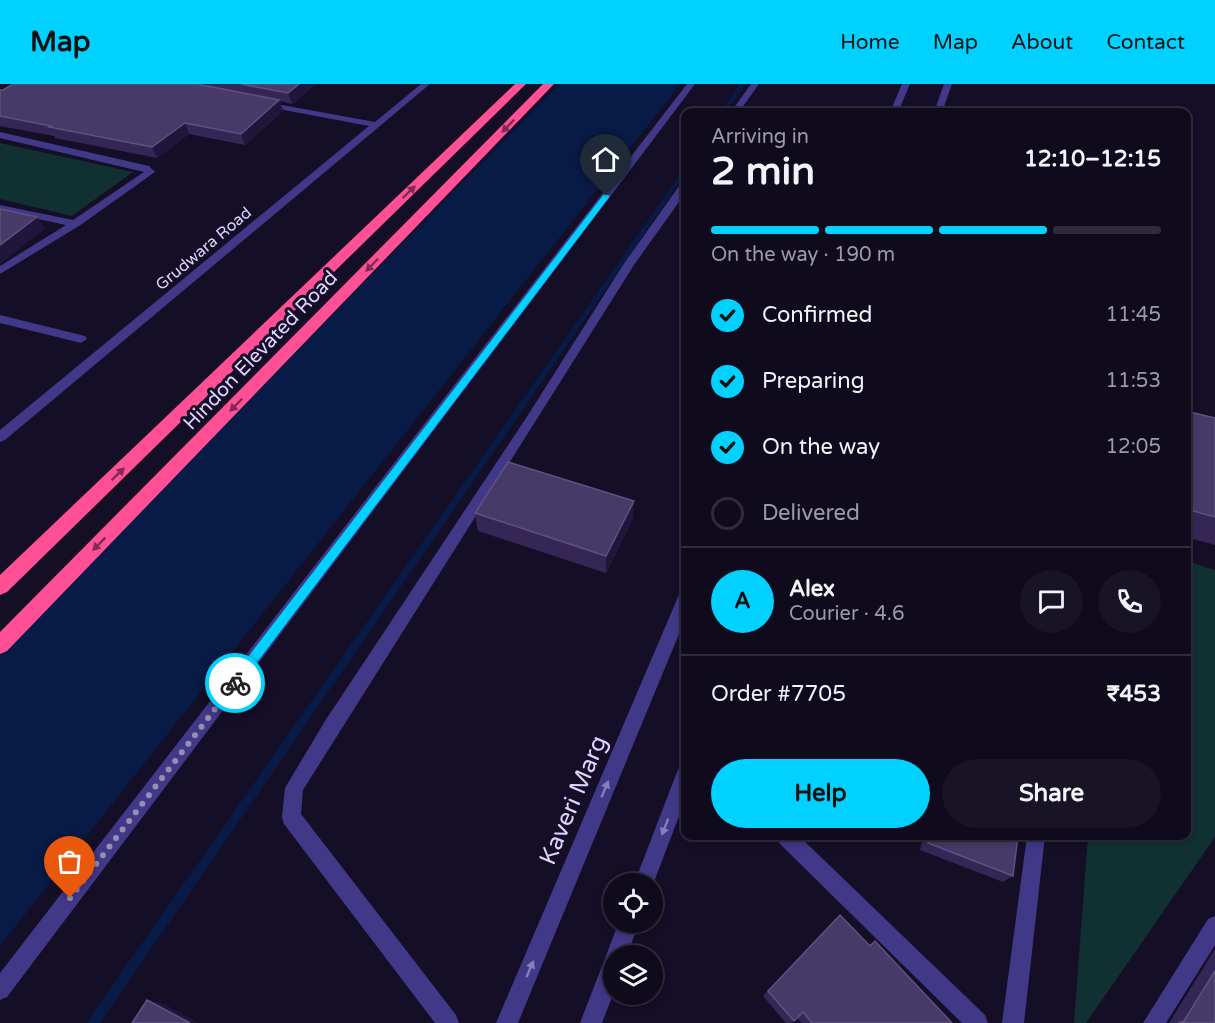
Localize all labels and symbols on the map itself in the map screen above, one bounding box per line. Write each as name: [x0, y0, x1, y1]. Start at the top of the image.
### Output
one-way arrow: [502, 118, 516, 132]
pin: [580, 134, 631, 196]
one-way arrow: [402, 186, 416, 200]
street label: Grudwara Road: [152, 203, 256, 295]
one-way arrow: [365, 258, 379, 273]
street label: Hindon Elevated Road: [179, 266, 343, 435]
one-way arrow: [229, 397, 243, 411]
one-way arrow: [110, 467, 124, 481]
one-way arrow: [92, 537, 106, 551]
courier: [205, 653, 265, 713]
street label: Kaveri Marg: [533, 731, 614, 869]
one-way arrow: [601, 780, 610, 798]
one-way arrow: [660, 818, 669, 836]
pin: [44, 836, 95, 898]
one-way arrow: [526, 960, 535, 978]

